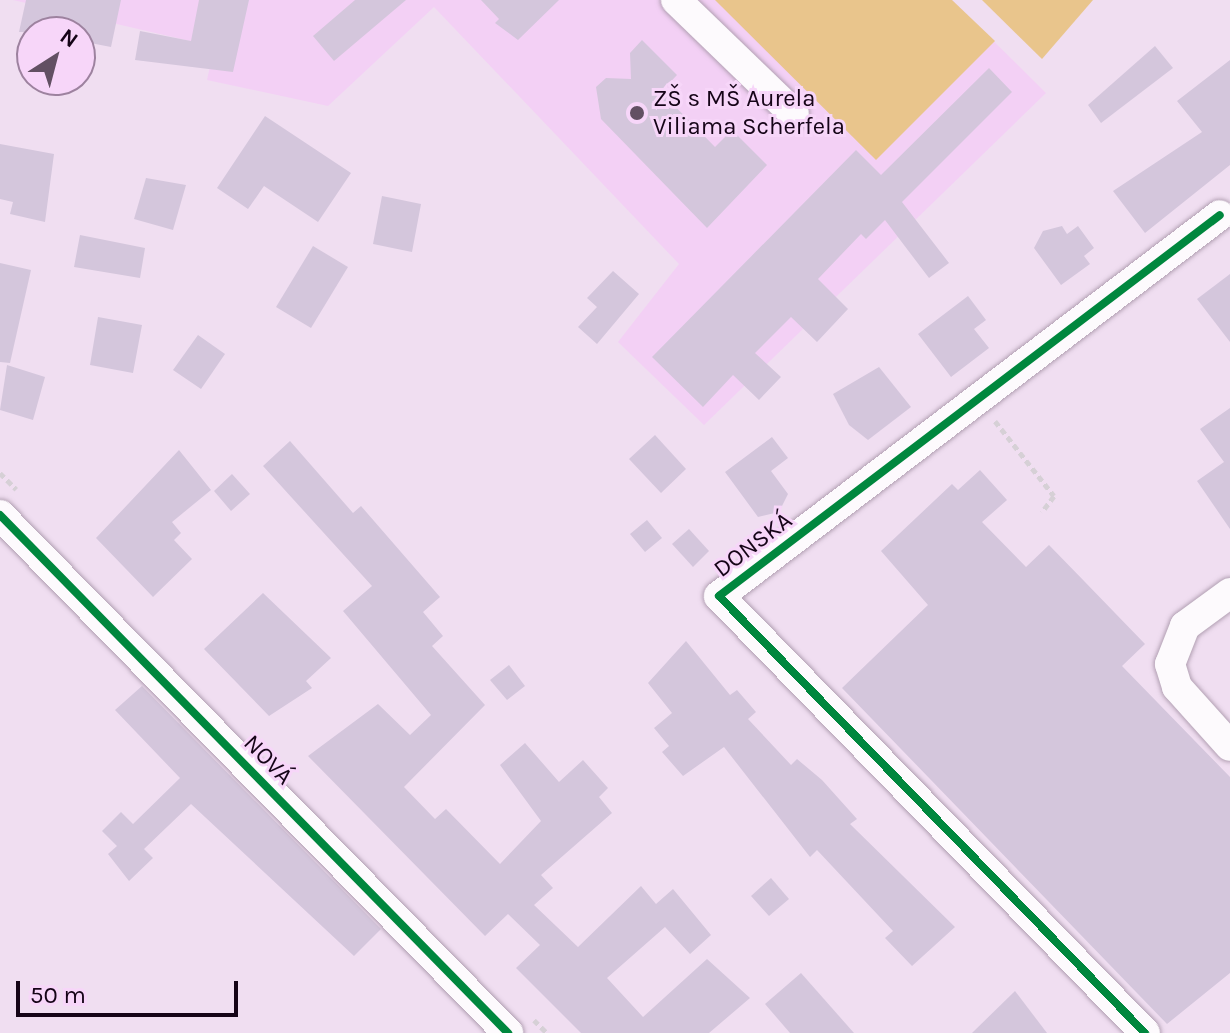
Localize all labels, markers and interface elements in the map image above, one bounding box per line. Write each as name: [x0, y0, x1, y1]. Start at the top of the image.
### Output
north arrow: [16, 16, 96, 96]
text: N: [55, 23, 83, 53]
place label: ZŠ s MŠ Aurela Viliama Scherfela: [653, 85, 845, 141]
marker: ZŠ s MŠ Aurela Viliama Scherfela: [628, 104, 646, 122]
street label: DONSKÁ: [708, 506, 798, 584]
street label: NOVÁ: [237, 729, 299, 791]
scale bar: [20, 965, 242, 1015]
text: 50 m: [30, 981, 86, 1009]

